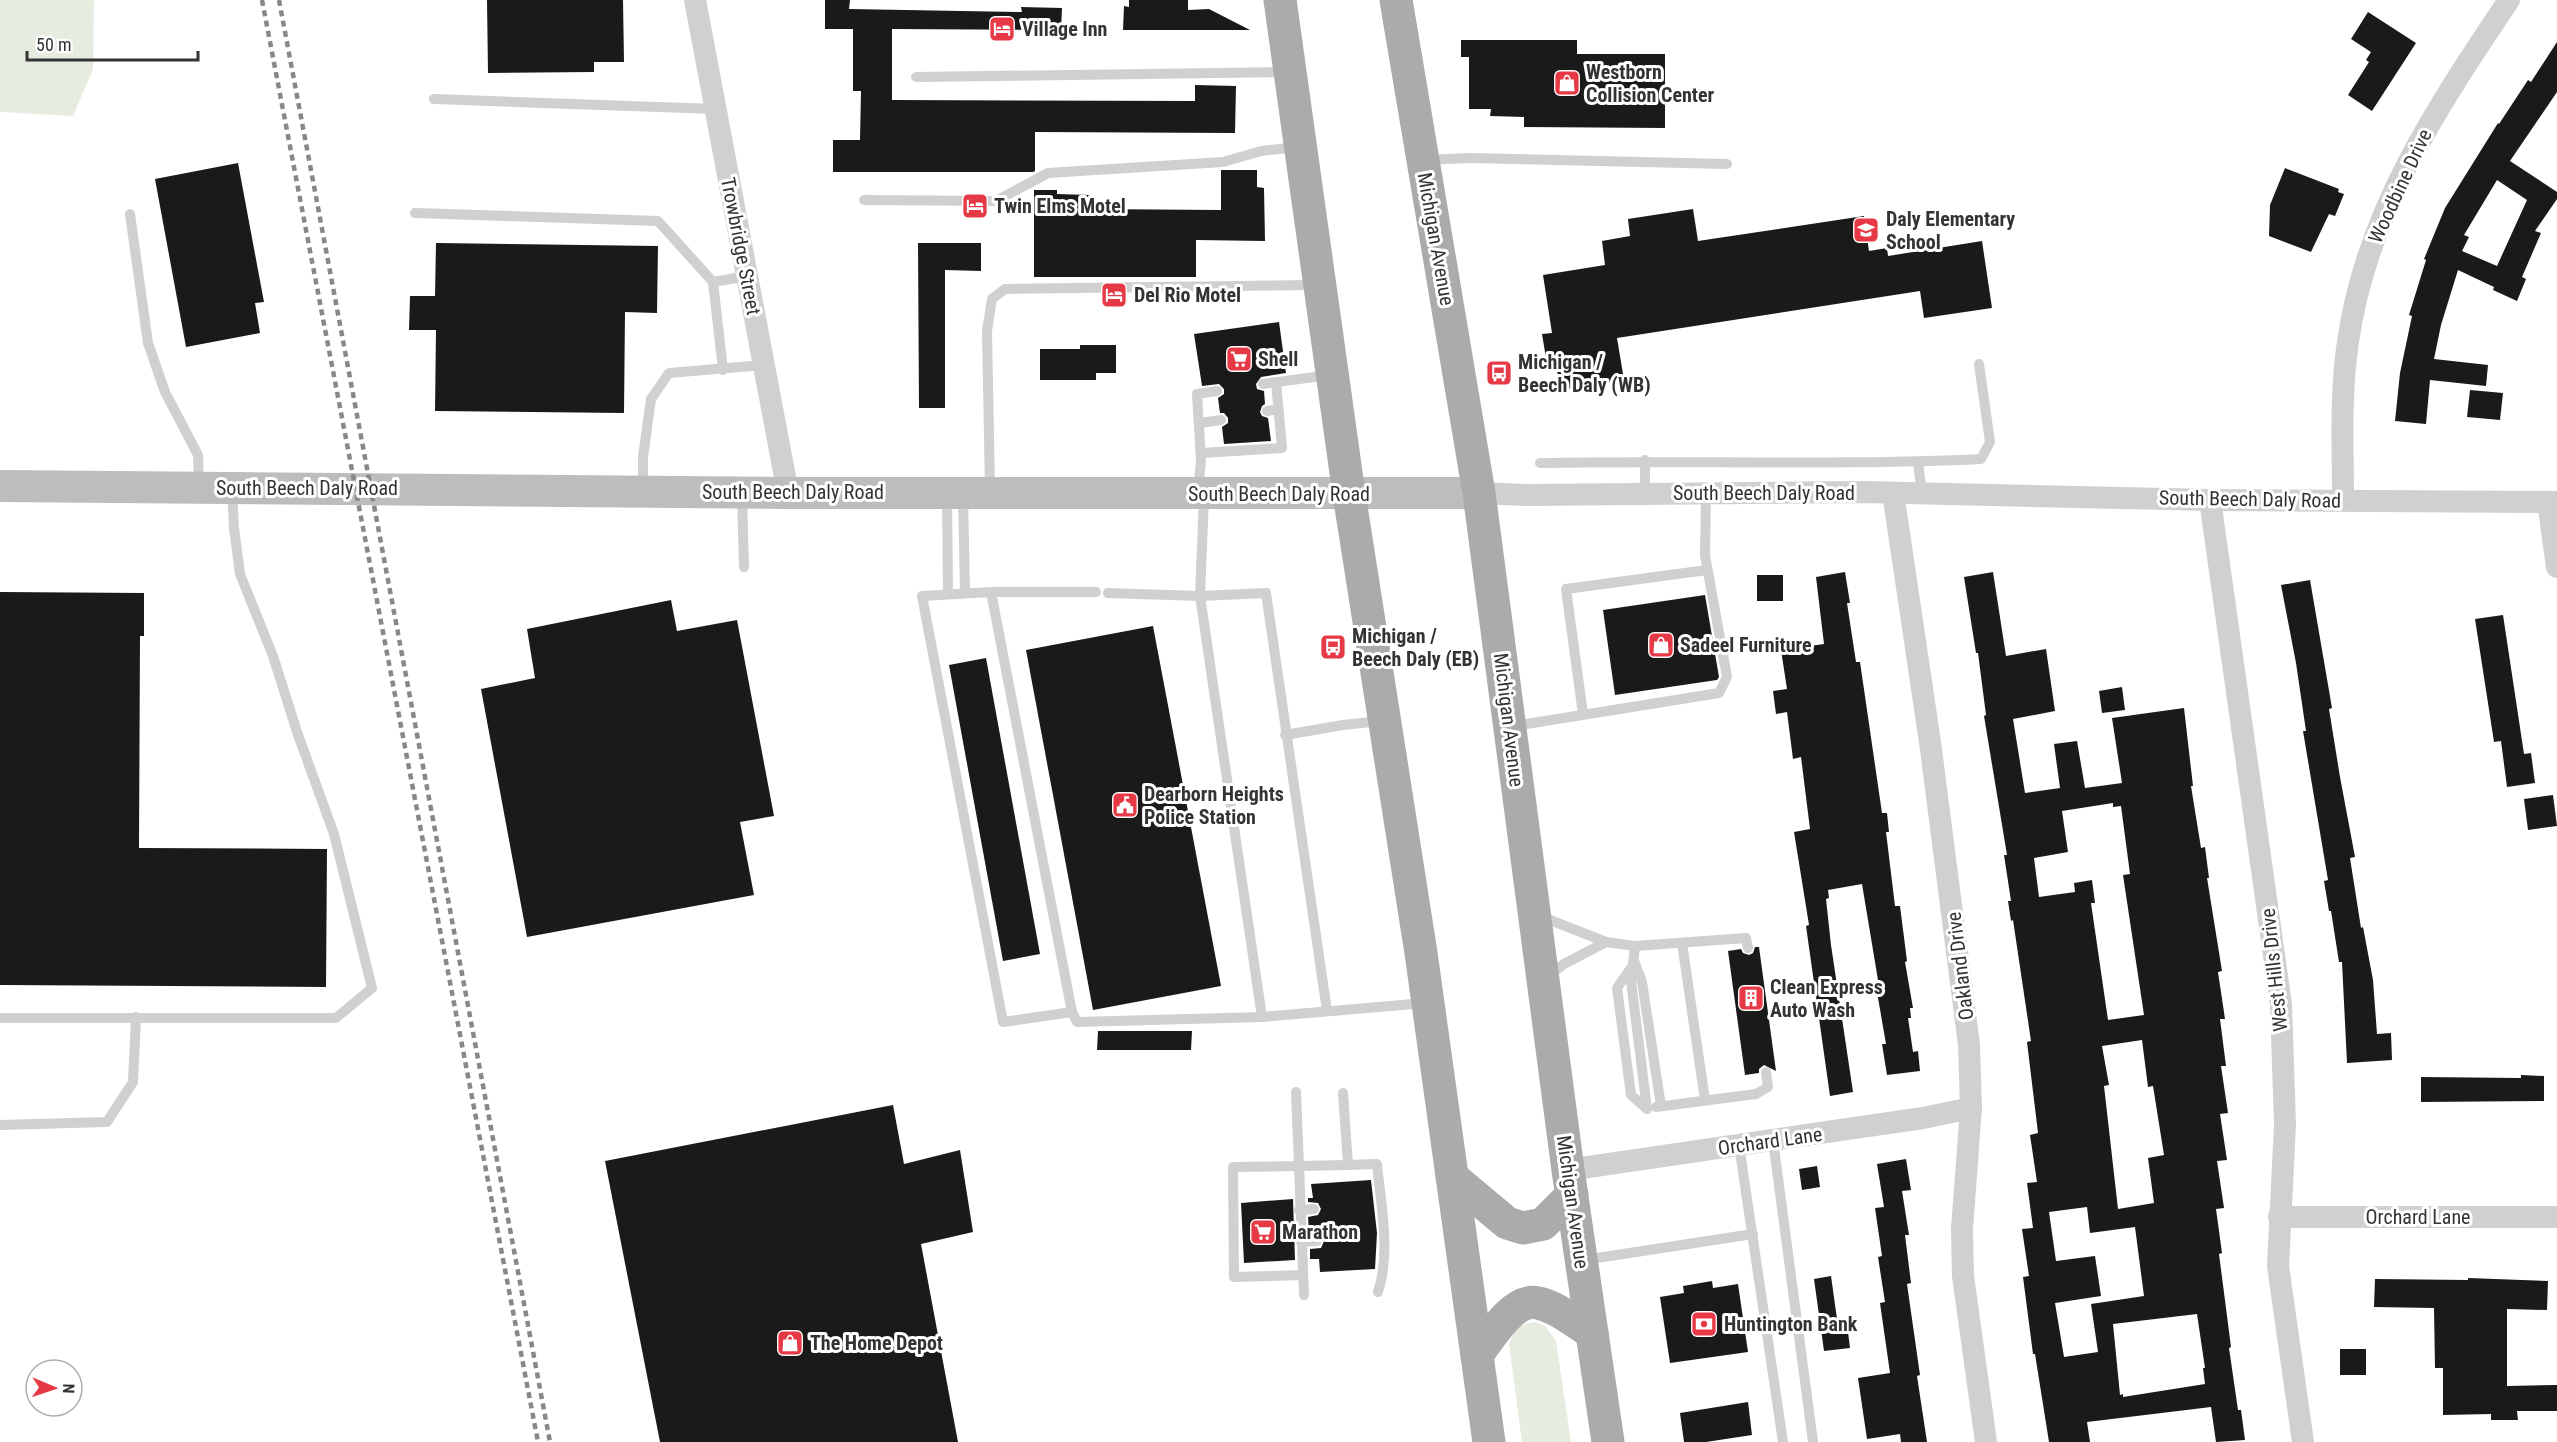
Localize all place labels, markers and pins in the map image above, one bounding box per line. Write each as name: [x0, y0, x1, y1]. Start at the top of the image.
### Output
hotel icon: Village Inn: [987, 14, 1017, 44]
place label: Village Inn: [1022, 17, 1107, 41]
place label: Westborn Collision Center: [1586, 60, 1715, 107]
shop icon: Westborn Collision Center: [1552, 68, 1582, 98]
hotel icon: Twin Elms Motel: [960, 191, 990, 221]
place label: Twin Elms Motel: [994, 194, 1126, 218]
place label: Daly Elementary School: [1886, 207, 2015, 254]
school or university icon: Daly Elementary School: [1851, 215, 1881, 245]
hotel icon: Del Rio Motel: [1099, 280, 1129, 310]
place label: Del Rio Motel: [1134, 283, 1241, 307]
supermarket icon: Shell: [1224, 344, 1254, 374]
place label: Shell: [1258, 347, 1298, 371]
place label: Michigan / Beech Daly (WB): [1518, 350, 1651, 397]
bus stop icon: Michigan / Beech Daly (WB): [1484, 358, 1514, 388]
place label: Michigan / Beech Daly (EB): [1352, 624, 1479, 671]
shop icon: Sadeel Furniture: [1646, 630, 1676, 660]
bus stop icon: Michigan / Beech Daly (EB): [1318, 632, 1348, 662]
place label: Sadeel Furniture: [1680, 633, 1812, 657]
place label: Dearborn Heights Police Station: [1144, 782, 1284, 829]
public building icon: Dearborn Heights Police Station: [1110, 790, 1140, 820]
place label: Clean Express Auto Wash: [1770, 975, 1883, 1022]
building icon: Clean Express Auto Wash: [1736, 983, 1766, 1013]
supermarket icon: Marathon: [1248, 1217, 1278, 1247]
place label: Marathon: [1282, 1220, 1358, 1244]
bank icon: Huntington Bank: [1689, 1309, 1719, 1339]
place label: Huntington Bank: [1724, 1312, 1858, 1336]
shop icon: The Home Depot: [775, 1328, 805, 1358]
place label: The Home Depot: [810, 1331, 943, 1355]

